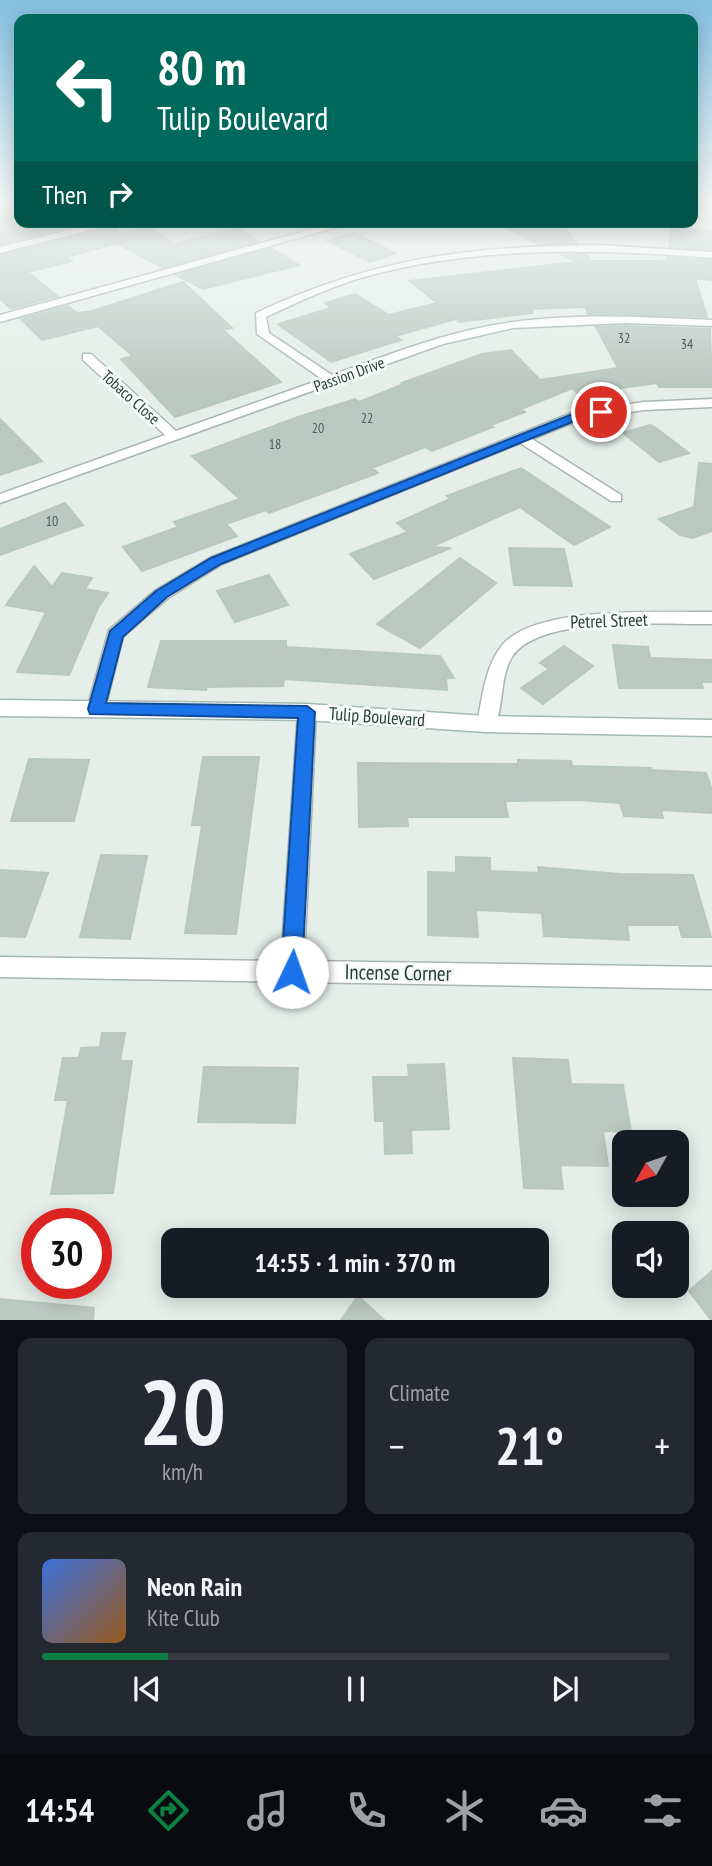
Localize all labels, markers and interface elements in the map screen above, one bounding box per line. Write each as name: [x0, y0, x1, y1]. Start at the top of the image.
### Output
text: 80 m: [157, 35, 246, 99]
icon: left: [42, 42, 133, 133]
text: Tulip Boulevard: [157, 97, 328, 139]
icon: right: [101, 175, 139, 213]
text: Then: [42, 178, 87, 211]
house number: 32: [618, 329, 630, 347]
house number: 34: [681, 335, 694, 353]
street label: Passion Drive: [311, 352, 387, 396]
street label: Tobaco Close: [98, 366, 164, 428]
pin: [571, 382, 631, 442]
icon: arrive: [582, 393, 620, 431]
house number: 22: [361, 409, 373, 427]
house number: 20: [312, 419, 324, 437]
house number: 18: [269, 435, 281, 453]
house number: 10: [46, 512, 58, 530]
street label: Petrel Street: [570, 608, 648, 633]
street label: Tulip Boulevard: [328, 702, 426, 731]
position arrow: [255, 935, 329, 1009]
street label: Incense Corner: [344, 958, 452, 987]
north arrow: [612, 1130, 690, 1208]
map controls: [612, 1130, 689, 1298]
speed limit sign: 30: [21, 1208, 112, 1299]
button: sound: [612, 1221, 689, 1298]
text: 14:55 · 1 min · 370 m: [255, 1246, 455, 1279]
text: 20: [139, 1352, 226, 1470]
text: Climate: [389, 1378, 450, 1407]
text: 21°: [495, 1412, 564, 1479]
text: −: [389, 1421, 405, 1470]
text: +: [654, 1421, 670, 1470]
text: km/h: [162, 1457, 203, 1486]
text: Neon Rain: [147, 1570, 242, 1603]
text: Kite Club: [147, 1603, 220, 1632]
icon: previous: [128, 1670, 166, 1708]
icon: pause: [337, 1670, 375, 1708]
icon: next: [546, 1670, 584, 1708]
icon: directions: [144, 1786, 193, 1835]
icon: music: [243, 1786, 292, 1835]
icon: phone: [342, 1786, 391, 1835]
icon: climate: [440, 1786, 489, 1835]
icon: car: [539, 1786, 588, 1835]
icon: filters: [638, 1786, 687, 1835]
text: 14:54: [25, 1789, 94, 1831]

